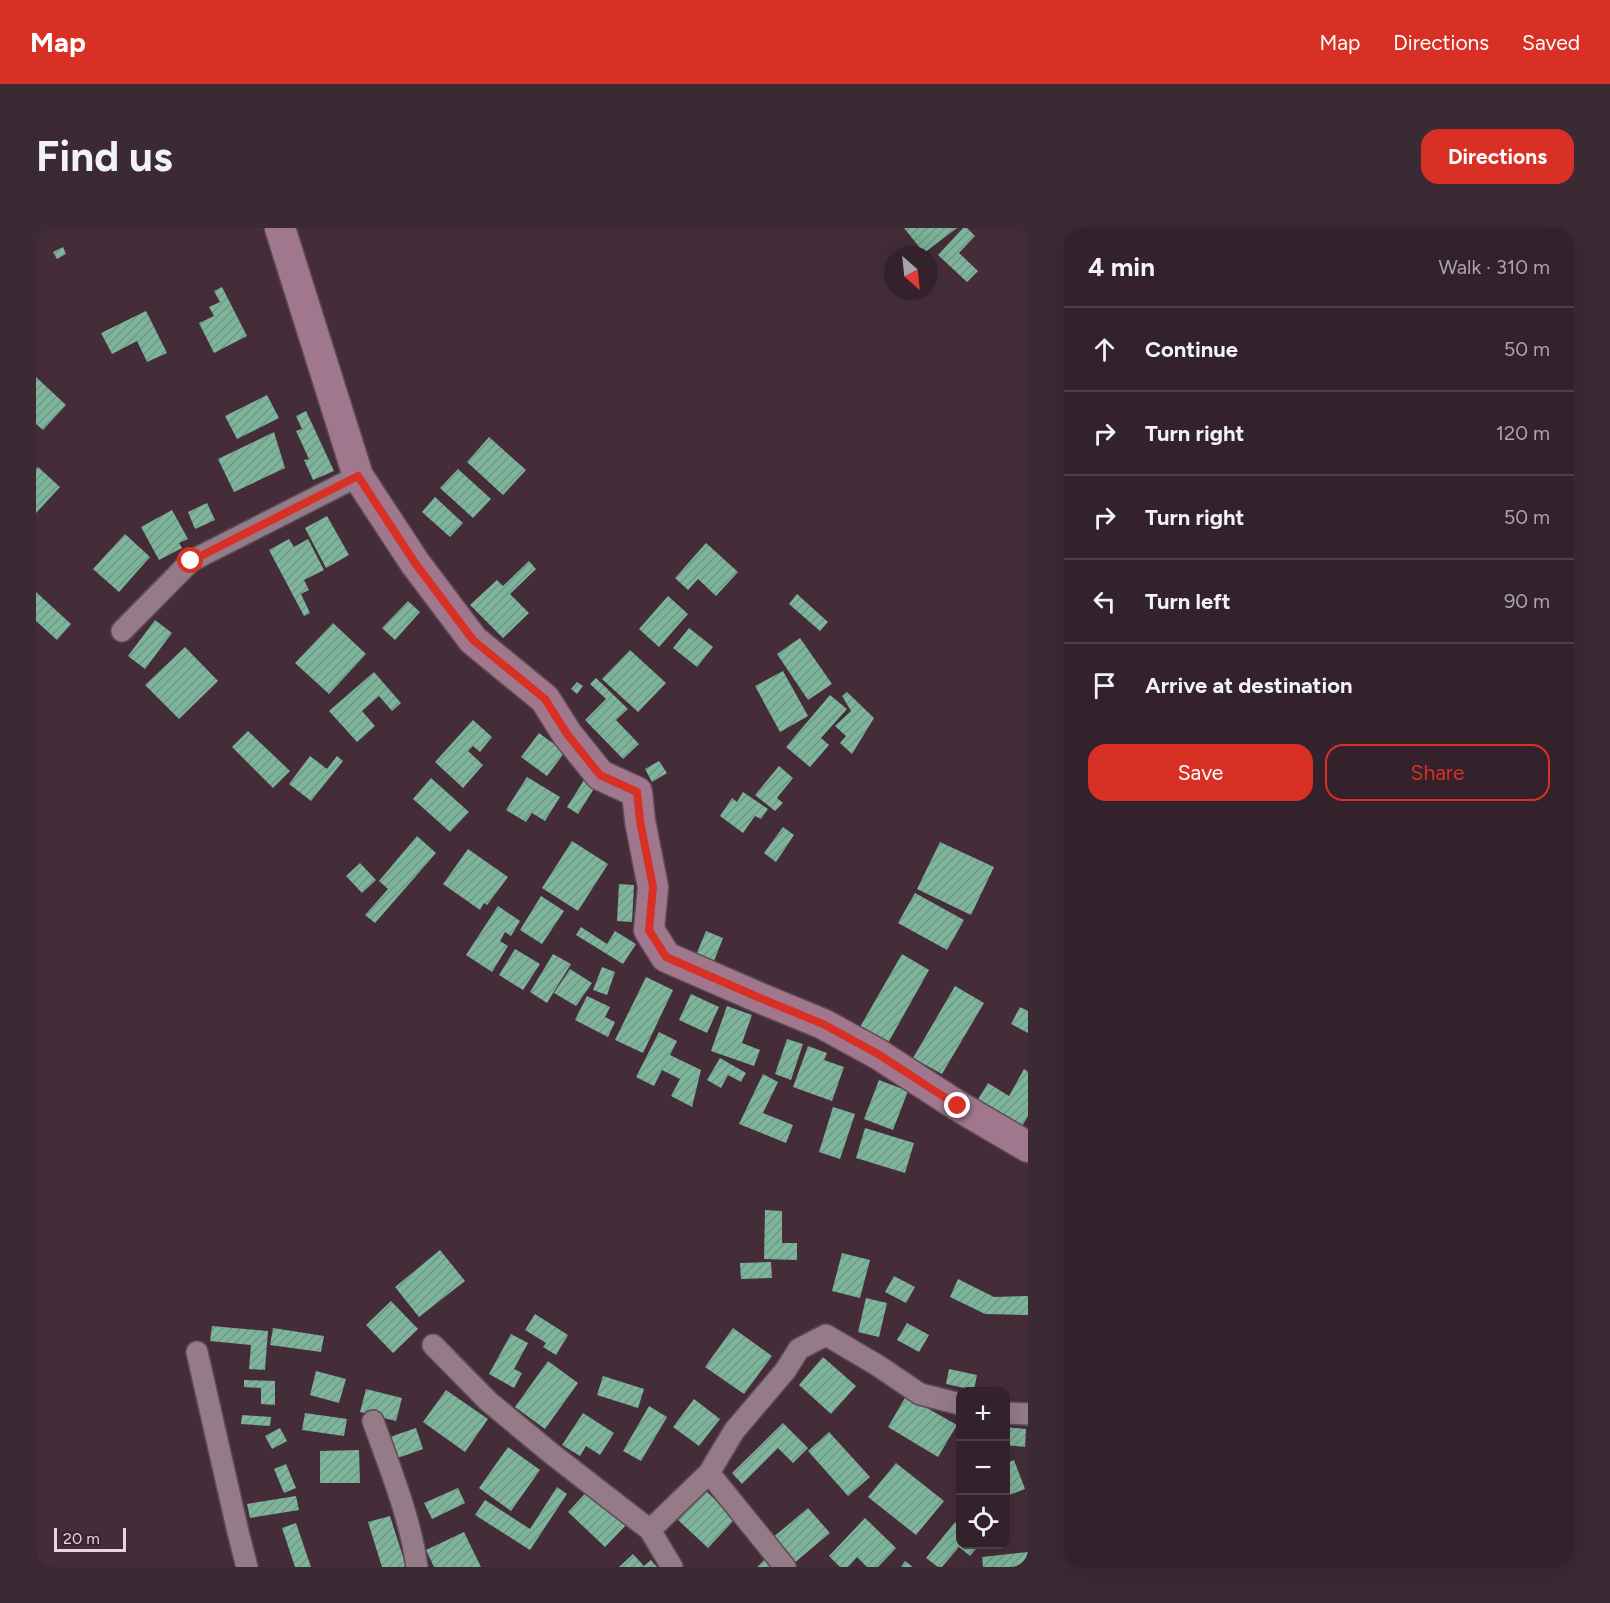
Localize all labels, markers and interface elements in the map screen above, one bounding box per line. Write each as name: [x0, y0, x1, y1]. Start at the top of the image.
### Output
text: Map: [30, 25, 86, 59]
text: Map: [1319, 30, 1360, 55]
text: Directions: [1393, 30, 1489, 55]
text: Saved: [1522, 30, 1580, 55]
button: Directions: [1421, 129, 1574, 184]
text: Find us: [36, 131, 173, 182]
north arrow: [884, 246, 938, 300]
text: 4 min: [1088, 251, 1155, 283]
text: Walk · 310 m: [1438, 255, 1550, 279]
icon: ahead: [1088, 333, 1121, 366]
text: Continue: [1145, 336, 1238, 363]
text: 50 m: [1504, 337, 1550, 361]
icon: right: [1088, 417, 1121, 450]
text: Turn right: [1145, 420, 1244, 447]
text: 120 m: [1496, 421, 1550, 445]
icon: right: [1088, 501, 1121, 534]
text: Turn right: [1145, 504, 1244, 531]
text: 50 m: [1504, 505, 1550, 529]
route start: [177, 547, 203, 573]
icon: left: [1088, 585, 1121, 618]
text: Turn left: [1145, 588, 1231, 615]
text: 90 m: [1504, 589, 1550, 613]
icon: arrive: [1088, 669, 1121, 702]
text: Arrive at destination: [1145, 672, 1353, 699]
button: Save: [1088, 744, 1313, 801]
button: Share: [1325, 744, 1550, 801]
route end: [944, 1092, 970, 1118]
map controls: [956, 1387, 1010, 1549]
button: +: [956, 1387, 1010, 1441]
button: −: [956, 1441, 1010, 1495]
button: locate: [956, 1495, 1010, 1549]
scale bar: [54, 1525, 126, 1552]
text: 20 m: [63, 1529, 100, 1548]

